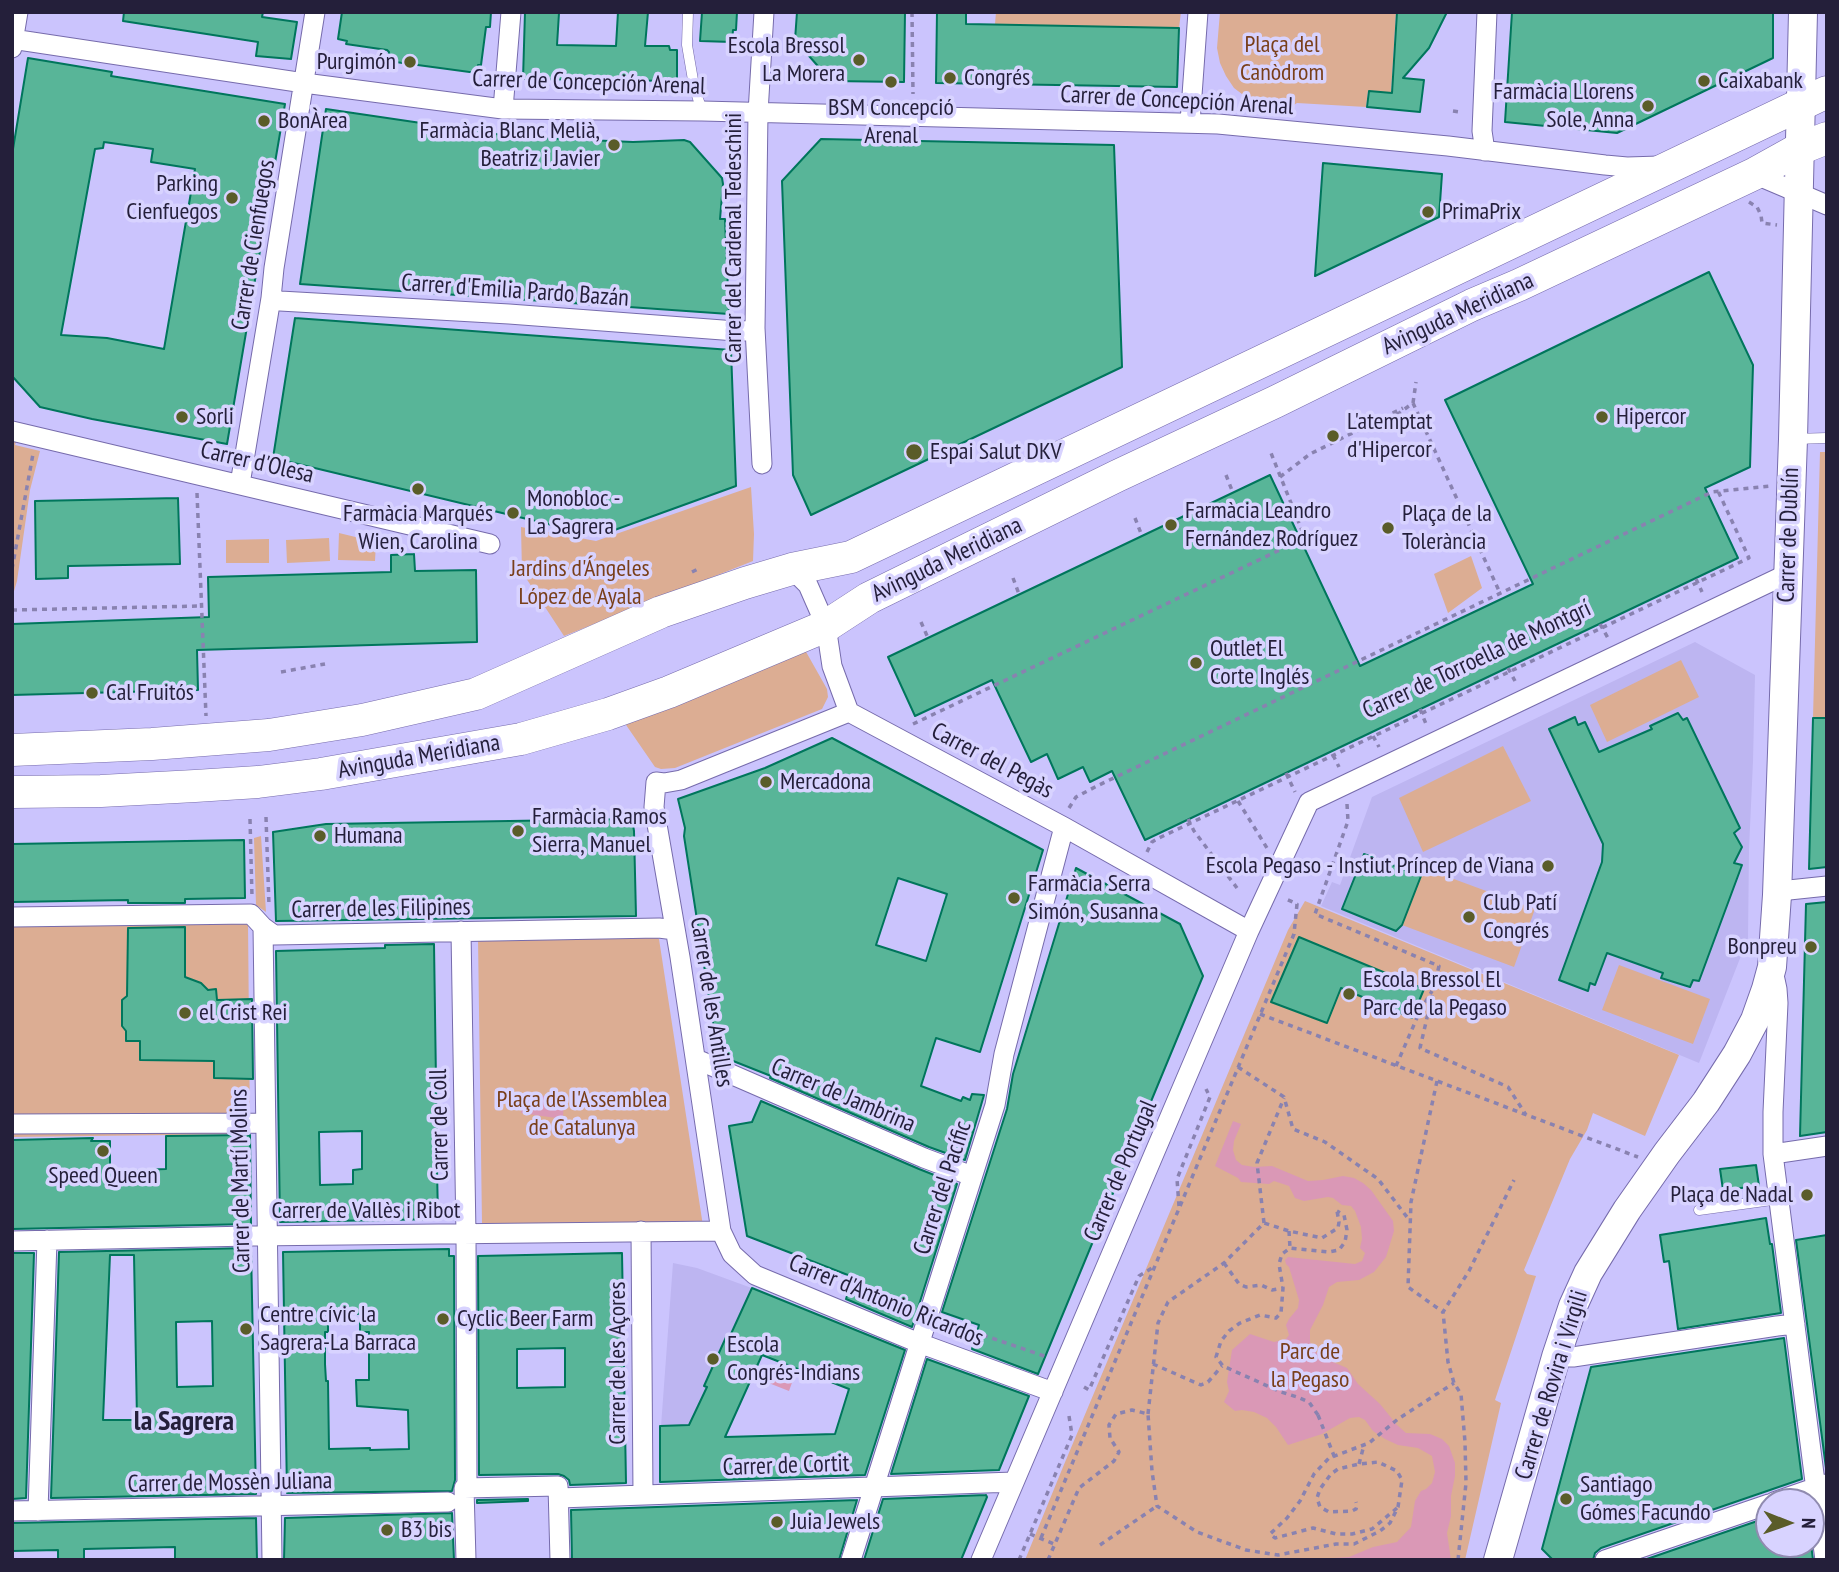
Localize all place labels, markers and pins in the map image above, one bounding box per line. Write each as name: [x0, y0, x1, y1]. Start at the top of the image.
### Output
place label: Escola Bressol La Morera: [728, 32, 845, 88]
place label: Purgimón: [317, 48, 396, 76]
marker: Escola Bressol La Morera: [851, 52, 867, 68]
marker: Purgimón: [402, 54, 418, 70]
place label: Congrés: [964, 64, 1030, 92]
place label: Caixabank: [1718, 67, 1803, 95]
marker: Congrés: [942, 70, 958, 86]
marker: Caixabank: [1696, 73, 1712, 89]
marker: BSM Concepció Arenal: [883, 74, 899, 90]
place label: Farmàcia Llorens Sole, Anna: [1493, 78, 1634, 134]
place label: BSM Concepció Arenal: [828, 94, 954, 150]
marker: Farmàcia Llorens Sole, Anna: [1640, 98, 1656, 114]
place label: BonÀrea: [278, 107, 348, 135]
marker: BonÀrea: [256, 113, 272, 129]
place label: Farmàcia Blanc Melià, Beatriz i Javier: [420, 117, 600, 173]
marker: Farmàcia Blanc Melià, Beatriz i Javier: [606, 137, 622, 153]
place label: Parking Cienfuegos: [126, 170, 218, 226]
marker: Parking Cienfuegos: [224, 190, 240, 206]
place label: PrimaPrix: [1442, 198, 1521, 226]
marker: PrimaPrix: [1420, 204, 1436, 220]
place label: Sorli: [196, 403, 234, 431]
place label: Hipercor: [1616, 403, 1686, 431]
place label: L'atemptat d'Hipercor: [1347, 408, 1432, 464]
marker: Sorli: [174, 409, 190, 425]
marker: Hipercor: [1594, 409, 1610, 425]
marker: L'atemptat d'Hipercor: [1325, 428, 1341, 444]
place label: Espai Salut DKV: [930, 438, 1062, 466]
marker: Espai Salut DKV: [904, 442, 924, 462]
marker: Farmàcia Marqués Wien, Carolina: [410, 481, 426, 497]
place label: Monobloc - La Sagrera: [527, 485, 621, 541]
place label: Farmàcia Leandro Fernández Rodríguez: [1185, 497, 1358, 553]
place label: Farmàcia Marqués Wien, Carolina: [343, 500, 493, 556]
place label: Plaça de la Tolerància: [1402, 500, 1492, 556]
marker: Monobloc - La Sagrera: [505, 505, 521, 521]
marker: Farmàcia Leandro Fernández Rodríguez: [1163, 517, 1179, 533]
marker: Plaça de la Tolerància: [1380, 520, 1396, 536]
place label: Outlet El Corte Inglés: [1210, 635, 1309, 691]
marker: Outlet El Corte Inglés: [1188, 655, 1204, 671]
place label: Cal Fruitós: [106, 679, 194, 707]
marker: Cal Fruitós: [84, 685, 100, 701]
place label: Mercadona: [780, 768, 871, 796]
marker: Mercadona: [758, 774, 774, 790]
place label: Farmàcia Ramos Sierra, Manuel: [532, 803, 667, 859]
place label: Humana: [334, 822, 403, 850]
marker: Farmàcia Ramos Sierra, Manuel: [510, 823, 526, 839]
marker: Humana: [312, 828, 328, 844]
place label: Escola Pegaso - Instiut Príncep de Viana: [1206, 852, 1534, 880]
marker: Escola Pegaso - Instiut Príncep de Viana: [1540, 858, 1556, 874]
place label: Farmàcia Serra Simón, Susanna: [1028, 870, 1159, 926]
place label: Club Patí Congrés: [1483, 889, 1557, 945]
marker: Farmàcia Serra Simón, Susanna: [1006, 890, 1022, 906]
marker: Club Patí Congrés: [1461, 909, 1477, 925]
place label: Bonpreu: [1727, 933, 1797, 961]
marker: Bonpreu: [1803, 939, 1819, 955]
place label: Escola Bressol El Parc de la Pegaso: [1363, 966, 1507, 1022]
marker: Escola Bressol El Parc de la Pegaso: [1341, 986, 1357, 1002]
place label: el Crist Rei: [199, 999, 288, 1027]
marker: el Crist Rei: [177, 1005, 193, 1021]
marker: Speed Queen: [95, 1143, 111, 1159]
place label: Speed Queen: [48, 1162, 158, 1190]
place label: Plaça de Nadal: [1670, 1181, 1793, 1209]
marker: Plaça de Nadal: [1799, 1187, 1815, 1203]
place label: Centre cívic la Sagrera-La Barraca: [260, 1301, 416, 1357]
place label: Cyclic Beer Farm: [457, 1305, 593, 1333]
marker: Cyclic Beer Farm: [435, 1311, 451, 1327]
marker: Centre cívic la Sagrera-La Barraca: [238, 1321, 254, 1337]
place label: Escola Congrés-Indians: [727, 1331, 860, 1387]
marker: Escola Congrés-Indians: [705, 1351, 721, 1367]
place label: Santiago Gómes Facundo: [1580, 1471, 1711, 1527]
marker: Santiago Gómes Facundo: [1558, 1491, 1574, 1507]
place label: Juia Jewels: [791, 1508, 880, 1536]
marker: Juia Jewels: [769, 1514, 785, 1530]
place label: B3 bis: [401, 1516, 452, 1544]
marker: B3 bis: [379, 1522, 395, 1538]

